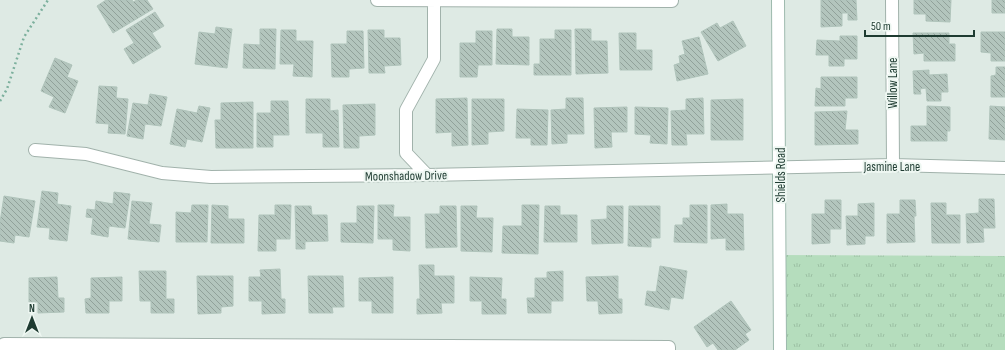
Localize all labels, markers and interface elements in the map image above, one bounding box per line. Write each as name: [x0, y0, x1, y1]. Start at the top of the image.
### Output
scale bar: [865, 12, 974, 38]
text: 50 m: [871, 19, 891, 34]
street label: Willow Lane: [885, 57, 901, 109]
street label: Shields Road: [773, 147, 789, 203]
street label: Jasmine Lane: [863, 159, 920, 175]
street label: Moonshadow Drive: [365, 167, 447, 185]
north arrow: [12, 298, 52, 338]
text: N: [29, 302, 35, 315]

